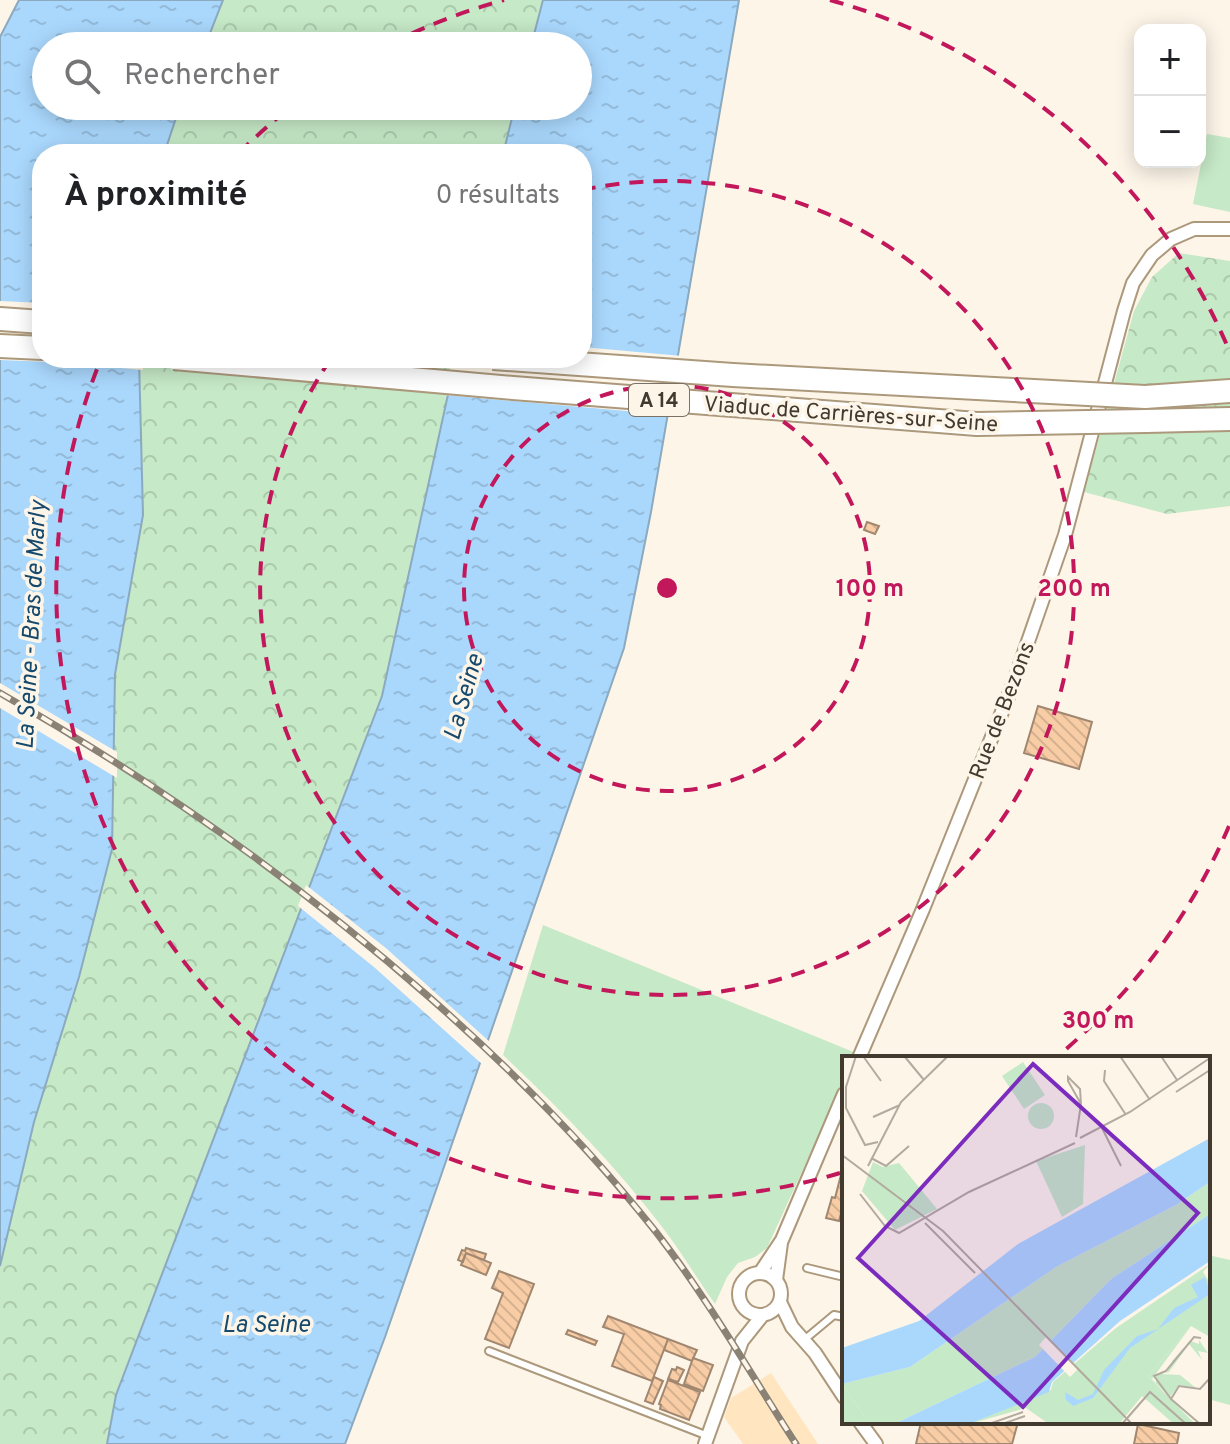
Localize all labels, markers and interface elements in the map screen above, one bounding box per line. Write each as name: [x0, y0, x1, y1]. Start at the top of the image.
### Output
map controls: [1134, 24, 1206, 168]
button: +: [1134, 24, 1206, 96]
search box: [32, 32, 592, 120]
icon: search: [60, 54, 104, 98]
text: Rechercher: [124, 58, 280, 95]
button: −: [1134, 96, 1206, 168]
text: À proximité: [64, 175, 247, 218]
text: 0 résultats: [436, 180, 560, 213]
road number: A 14: [629, 384, 689, 416]
street label: Viaduc de Carrières-sur-Seine: [703, 392, 999, 439]
water label: La Seine - Bras de Marly: [11, 498, 55, 750]
centre of rings: [653, 574, 681, 602]
text: 100 m: [836, 575, 904, 605]
text: 200 m: [1037, 575, 1111, 605]
street label: Rue de Bezons: [965, 638, 1042, 783]
water label: La Seine: [438, 651, 492, 744]
text: 300 m: [1062, 1007, 1134, 1037]
inset map: [842, 1056, 1210, 1424]
water label: La Seine: [222, 1311, 311, 1341]

